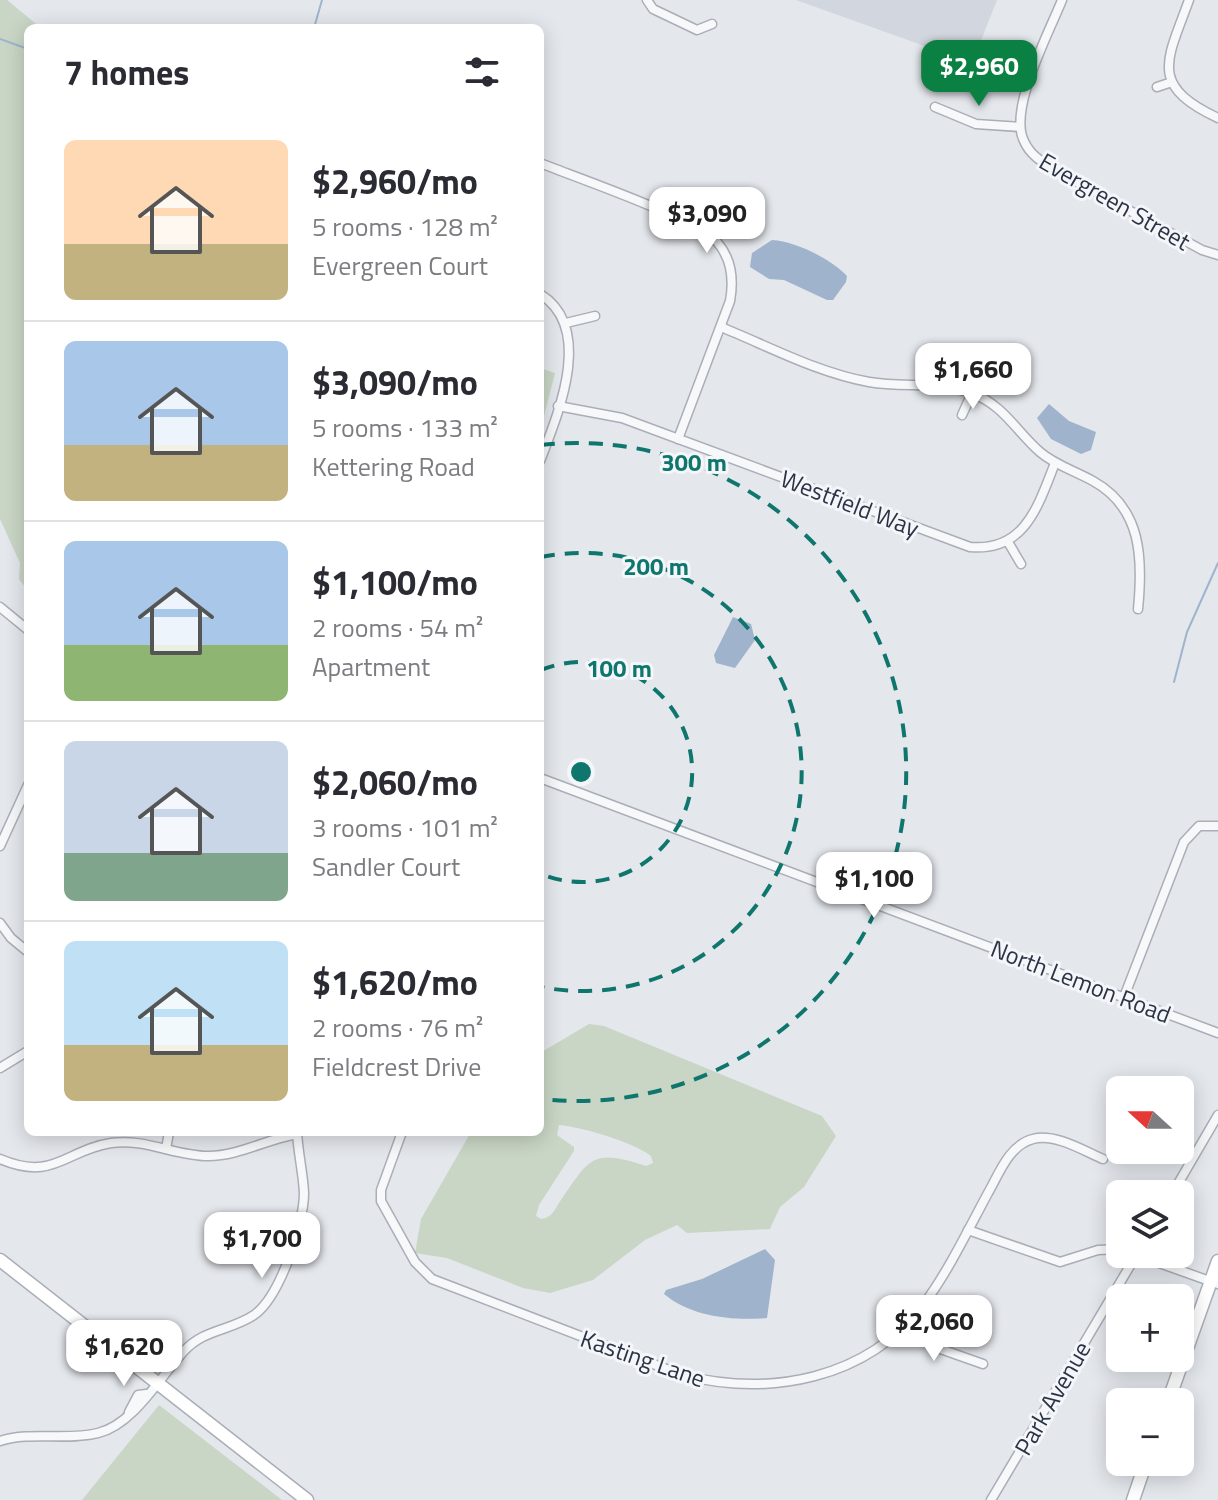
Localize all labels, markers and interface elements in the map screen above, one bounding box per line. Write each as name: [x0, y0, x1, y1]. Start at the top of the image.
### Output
pin: $2,960: [914, 40, 1044, 108]
text: 7 homes: [64, 46, 189, 98]
text: $2,960: [939, 46, 1019, 85]
icon: filters: [460, 50, 504, 94]
street label: Evergreen Street: [1033, 143, 1198, 259]
text: $2,960/mo: [312, 155, 478, 207]
icon: home: [128, 172, 224, 268]
pin: $3,090: [642, 187, 772, 255]
text: $3,090: [667, 193, 747, 232]
text: 5 rooms · 128 m²: [312, 207, 498, 246]
text: Evergreen Court: [312, 246, 488, 285]
pin: $1,660: [908, 343, 1038, 411]
text: $1,660: [933, 349, 1013, 388]
text: $3,090/mo: [312, 356, 478, 408]
icon: home: [128, 373, 224, 469]
text: 5 rooms · 133 m²: [312, 408, 498, 447]
text: 300 m: [661, 444, 727, 480]
text: Kettering Road: [312, 447, 475, 486]
street label: Westfield Way: [776, 460, 925, 546]
text: 200 m: [623, 548, 689, 584]
text: $1,100/mo: [312, 556, 478, 608]
icon: home: [128, 573, 224, 669]
text: 2 rooms · 54 m²: [312, 608, 483, 647]
text: Apartment: [312, 647, 430, 686]
text: 100 m: [586, 650, 652, 686]
text: $2,060/mo: [312, 756, 478, 808]
centre of rings: [567, 758, 595, 786]
icon: home: [128, 773, 224, 869]
text: 3 rooms · 101 m²: [312, 808, 498, 847]
text: Sandler Court: [312, 847, 460, 886]
pin: $1,100: [809, 852, 939, 920]
text: $1,100: [834, 858, 914, 897]
street label: North Lemon Road: [986, 930, 1176, 1032]
text: $1,620/mo: [312, 956, 478, 1008]
icon: home: [128, 973, 224, 1069]
text: 2 rooms · 76 m²: [312, 1008, 483, 1047]
text: Fieldcrest Drive: [312, 1047, 481, 1086]
north arrow: [1106, 1076, 1194, 1164]
map controls: [1106, 1076, 1194, 1476]
button: layers: [1106, 1180, 1194, 1268]
pin: $1,700: [197, 1212, 327, 1280]
text: $1,700: [222, 1218, 302, 1257]
button: +: [1106, 1284, 1194, 1372]
pin: $2,060: [869, 1295, 999, 1363]
text: $2,060: [894, 1301, 974, 1340]
pin: $1,620: [59, 1320, 189, 1388]
street label: Kasting Lane: [576, 1320, 710, 1396]
text: $1,620: [84, 1326, 164, 1365]
street label: Park Avenue: [1005, 1334, 1099, 1462]
button: −: [1106, 1388, 1194, 1476]

